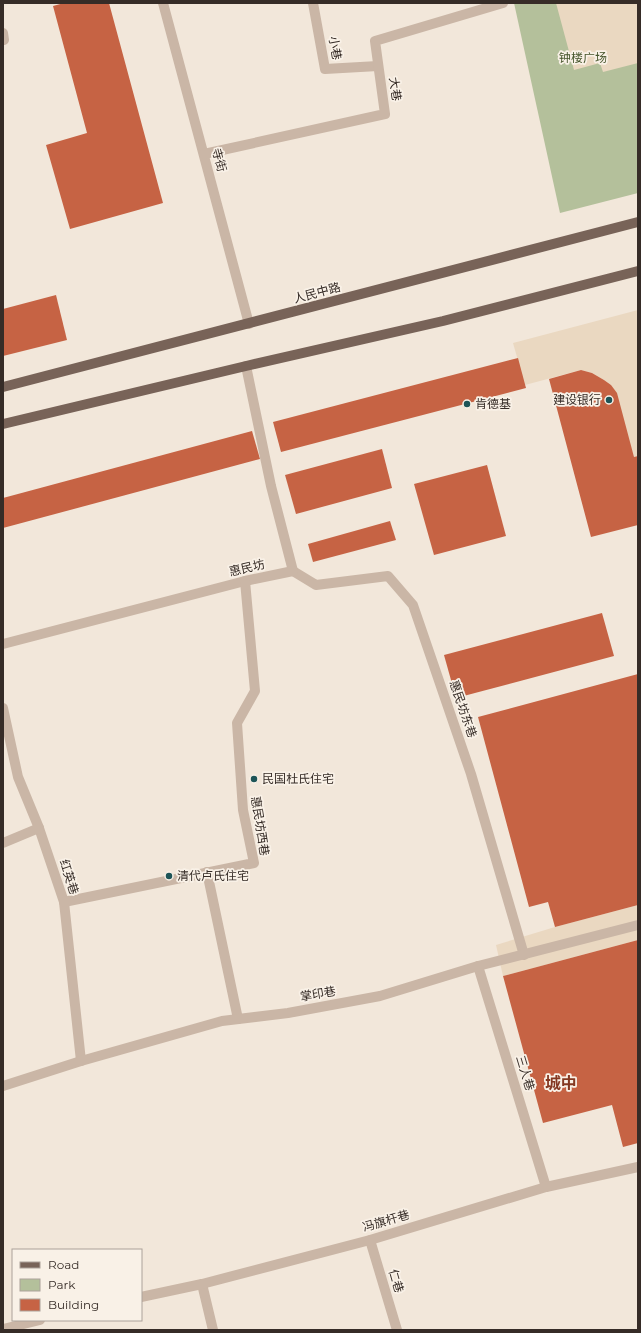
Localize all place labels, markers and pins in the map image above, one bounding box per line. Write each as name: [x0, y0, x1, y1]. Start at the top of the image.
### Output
place label: 建设银行: [553, 392, 601, 407]
marker: 建设银行: [604, 395, 614, 405]
place label: 肯德基: [475, 396, 511, 411]
marker: 肯德基: [462, 399, 472, 409]
place label: 民国杜氏住宅: [262, 771, 334, 786]
marker: 民国杜氏住宅: [249, 774, 259, 784]
place label: 清代卢氏住宅: [177, 868, 249, 883]
marker: 清代卢氏住宅: [164, 871, 174, 881]

